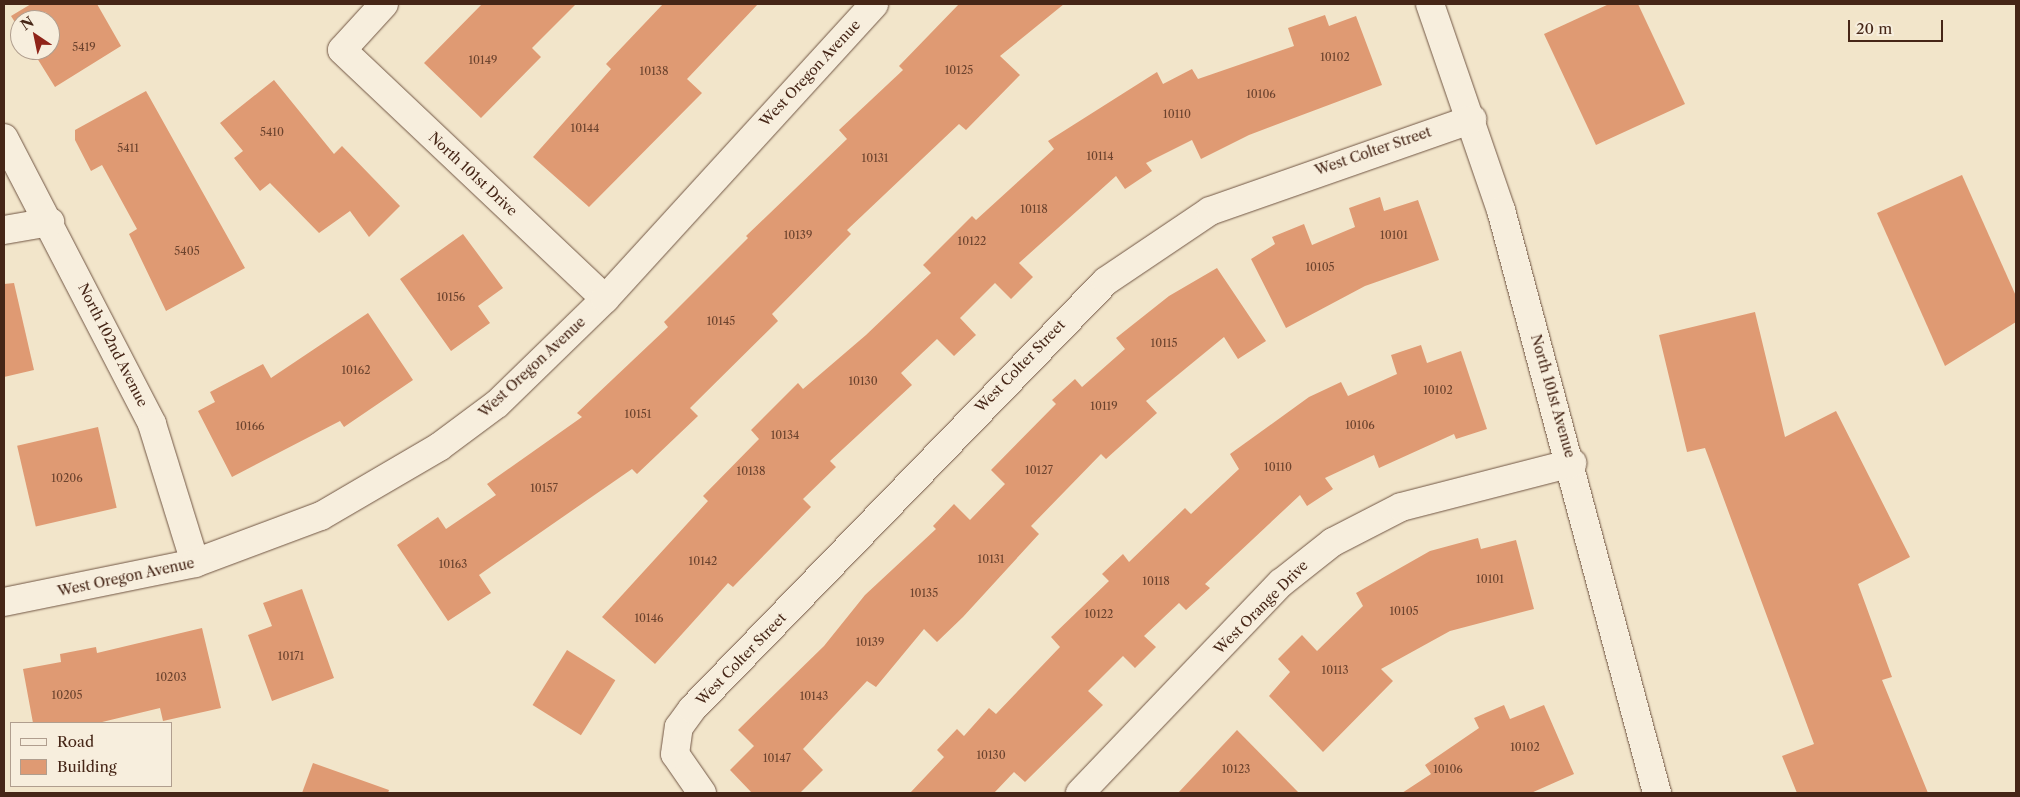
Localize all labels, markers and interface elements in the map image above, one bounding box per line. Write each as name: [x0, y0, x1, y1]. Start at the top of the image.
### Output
north arrow: [10, 10, 60, 60]
scale bar: [1850, 10, 1945, 42]
text: N: [17, 13, 37, 34]
street label: West Oregon Avenue: [756, 16, 864, 130]
text: 20 m: [1856, 19, 1892, 38]
house number: 5419: [72, 40, 96, 54]
house number: 10102: [1320, 50, 1350, 64]
house number: 10149: [468, 53, 498, 67]
house number: 10125: [945, 63, 973, 77]
house number: 10138: [640, 64, 668, 78]
house number: 10106: [1246, 87, 1276, 101]
house number: 10110: [1163, 107, 1191, 121]
house number: 10144: [571, 121, 599, 135]
street label: West Colter Street: [1312, 123, 1434, 179]
house number: 5410: [260, 125, 284, 139]
street label: North 101st Drive: [425, 129, 521, 219]
house number: 5411: [117, 141, 139, 155]
house number: 10114: [1086, 149, 1114, 163]
house number: 10131: [862, 151, 888, 165]
house number: 10118: [1020, 202, 1048, 216]
house number: 10139: [784, 228, 812, 242]
house number: 10101: [1380, 228, 1408, 242]
house number: 10122: [958, 234, 986, 248]
house number: 5405: [174, 244, 200, 258]
house number: 10105: [1305, 260, 1335, 274]
street label: North 102nd Avenue: [74, 280, 152, 410]
house number: 10156: [437, 290, 465, 304]
street label: West Oregon Avenue: [475, 313, 589, 421]
house number: 10145: [707, 314, 735, 328]
street label: West Colter Street: [971, 316, 1069, 416]
street label: North 101st Avenue: [1527, 332, 1579, 460]
house number: 10115: [1151, 336, 1177, 350]
house number: 10162: [342, 363, 370, 377]
house number: 10130: [848, 374, 878, 388]
house number: 10102: [1423, 383, 1453, 397]
house number: 10119: [1090, 399, 1118, 413]
house number: 10151: [625, 407, 651, 421]
house number: 10106: [1345, 418, 1375, 432]
house number: 10166: [235, 419, 265, 433]
house number: 10134: [771, 428, 799, 442]
house number: 10110: [1264, 460, 1292, 474]
house number: 10127: [1025, 463, 1053, 477]
house number: 10138: [737, 464, 765, 478]
house number: 10206: [51, 471, 83, 485]
house number: 10157: [530, 481, 558, 495]
house number: 10131: [978, 552, 1004, 566]
street label: West Oregon Avenue: [56, 554, 196, 600]
house number: 10142: [689, 554, 717, 568]
house number: 10163: [439, 557, 467, 571]
street label: West Orange Drive: [1211, 557, 1311, 657]
house number: 10101: [1476, 572, 1504, 586]
house number: 10118: [1142, 574, 1170, 588]
house number: 10135: [910, 586, 938, 600]
house number: 10105: [1389, 604, 1419, 618]
house number: 10122: [1085, 607, 1113, 621]
street label: West Colter Street: [692, 609, 790, 709]
house number: 10146: [634, 611, 664, 625]
house number: 10139: [856, 635, 884, 649]
house number: 10171: [278, 649, 304, 663]
house number: 10113: [1322, 663, 1348, 677]
house number: 10203: [156, 670, 186, 684]
house number: 10205: [52, 688, 82, 702]
house number: 10143: [800, 689, 828, 703]
legend: [10, 722, 172, 787]
text: Road: [57, 732, 94, 751]
house number: 10102: [1510, 740, 1540, 754]
house number: 10130: [976, 748, 1006, 762]
house number: 10147: [763, 751, 791, 765]
text: Building: [57, 757, 117, 776]
house number: 10123: [1222, 762, 1250, 776]
house number: 10106: [1433, 762, 1463, 776]

